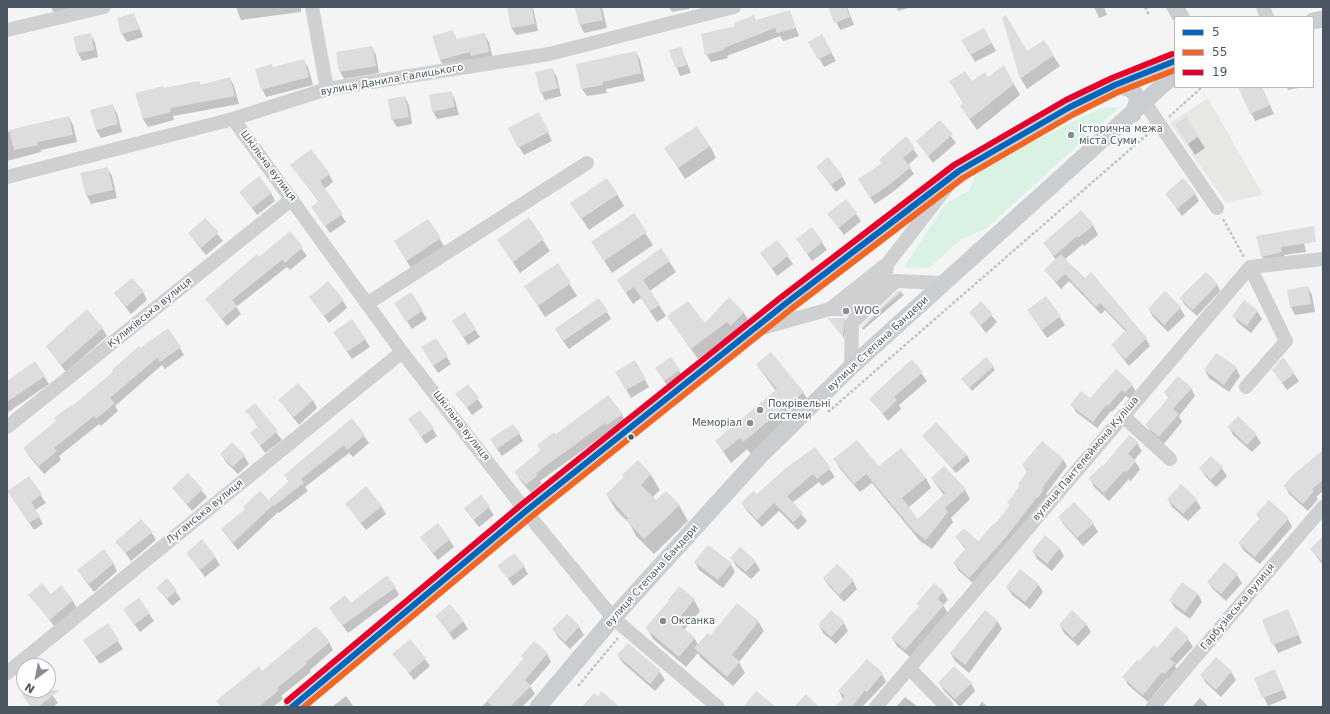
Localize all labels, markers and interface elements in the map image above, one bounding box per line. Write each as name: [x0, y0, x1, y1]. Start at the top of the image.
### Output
legend: [1174, 16, 1314, 88]
text: 5: [1212, 25, 1220, 39]
text: 55: [1212, 45, 1227, 59]
street label: вулиця Данила Галицького: [320, 62, 464, 98]
text: 19: [1212, 65, 1227, 79]
place label: Історична межа міста Суми: [1079, 123, 1163, 146]
street label: Шкільна вулиця: [238, 128, 298, 204]
marker: Історична межа міста Суми: [1066, 130, 1076, 140]
street label: Куликівська вулиця: [105, 275, 195, 351]
street label: вулиця Степана Бандери: [825, 294, 931, 394]
place label: WOG: [854, 305, 880, 317]
marker: WOG: [841, 306, 851, 316]
street label: Шкільна вулиця: [430, 389, 492, 463]
street label: вулиця Пантелеймона Куліша: [1030, 394, 1142, 524]
place label: Покрівельні системи: [768, 398, 830, 422]
marker: Покрівельні системи: [755, 405, 765, 415]
place label: Меморіал: [692, 417, 742, 429]
marker: Меморіал: [745, 418, 755, 428]
unlabelled marker: [626, 432, 636, 442]
street label: Луганська вулиця: [164, 477, 246, 547]
street label: вулиця Степана Бандери: [603, 522, 701, 630]
street label: Гарбузівська вулиця: [1198, 561, 1278, 653]
place label: Оксанка: [671, 615, 715, 627]
marker: Оксанка: [658, 616, 668, 626]
north arrow: [16, 658, 56, 698]
text: N: [23, 680, 37, 696]

